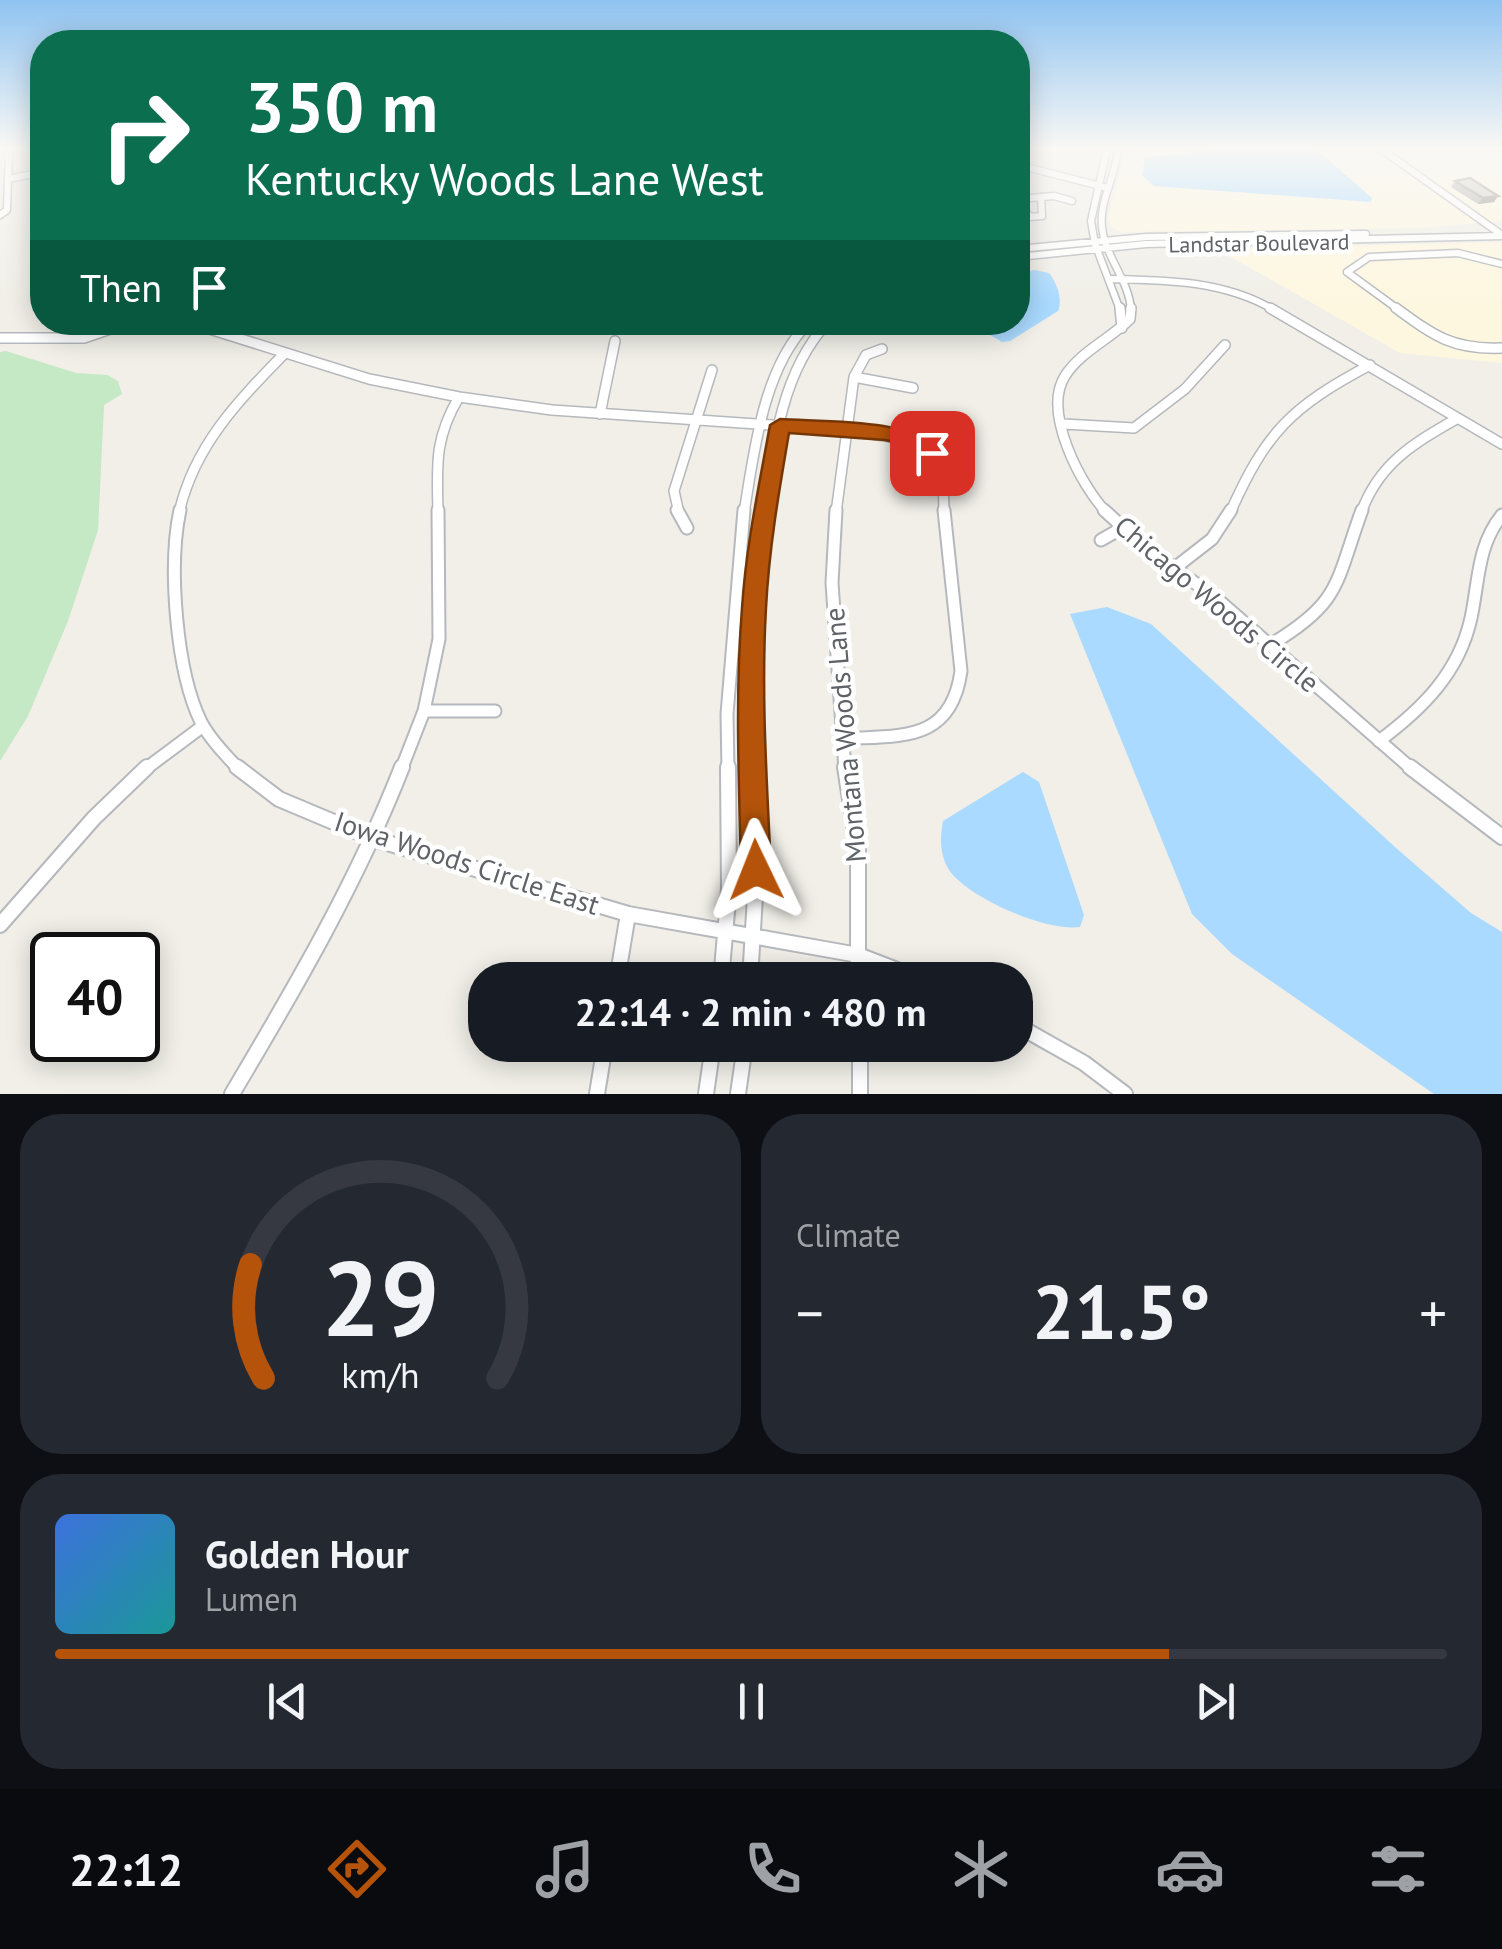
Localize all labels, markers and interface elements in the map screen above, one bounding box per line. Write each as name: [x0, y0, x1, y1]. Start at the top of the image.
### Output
text: 350 m: [245, 61, 438, 151]
icon: right: [80, 70, 210, 200]
text: Kentucky Woods Lane West: [245, 149, 764, 207]
street label: Landstar Boulevard: [1168, 227, 1350, 259]
icon: arrive: [182, 260, 237, 315]
text: Then: [80, 263, 162, 312]
pin: [890, 411, 975, 496]
icon: arrive: [905, 426, 960, 481]
street label: Chicago Woods Circle: [1107, 507, 1328, 700]
street label: Montana Woods Lane: [815, 606, 874, 864]
street label: Iowa Woods Circle East: [330, 802, 605, 923]
position arrow: [704, 818, 808, 922]
speed limit sign: 40: [30, 932, 160, 1062]
text: 22:14 · 2 min · 480 m: [575, 987, 926, 1036]
text: Climate: [796, 1214, 901, 1256]
text: 29: [322, 1230, 439, 1365]
text: 21.5°: [1032, 1263, 1211, 1360]
text: −: [796, 1277, 824, 1348]
text: +: [1419, 1277, 1447, 1348]
text: km/h: [341, 1352, 420, 1398]
text: Golden Hour: [205, 1529, 409, 1578]
text: Lumen: [205, 1578, 298, 1620]
icon: previous: [260, 1674, 315, 1729]
icon: pause: [724, 1674, 779, 1729]
icon: next: [1188, 1674, 1243, 1729]
icon: directions: [322, 1834, 392, 1904]
icon: music: [530, 1834, 600, 1904]
icon: phone: [738, 1834, 808, 1904]
icon: climate: [946, 1834, 1016, 1904]
icon: car: [1155, 1834, 1225, 1904]
icon: filters: [1363, 1834, 1433, 1904]
text: 22:12: [69, 1840, 183, 1898]

